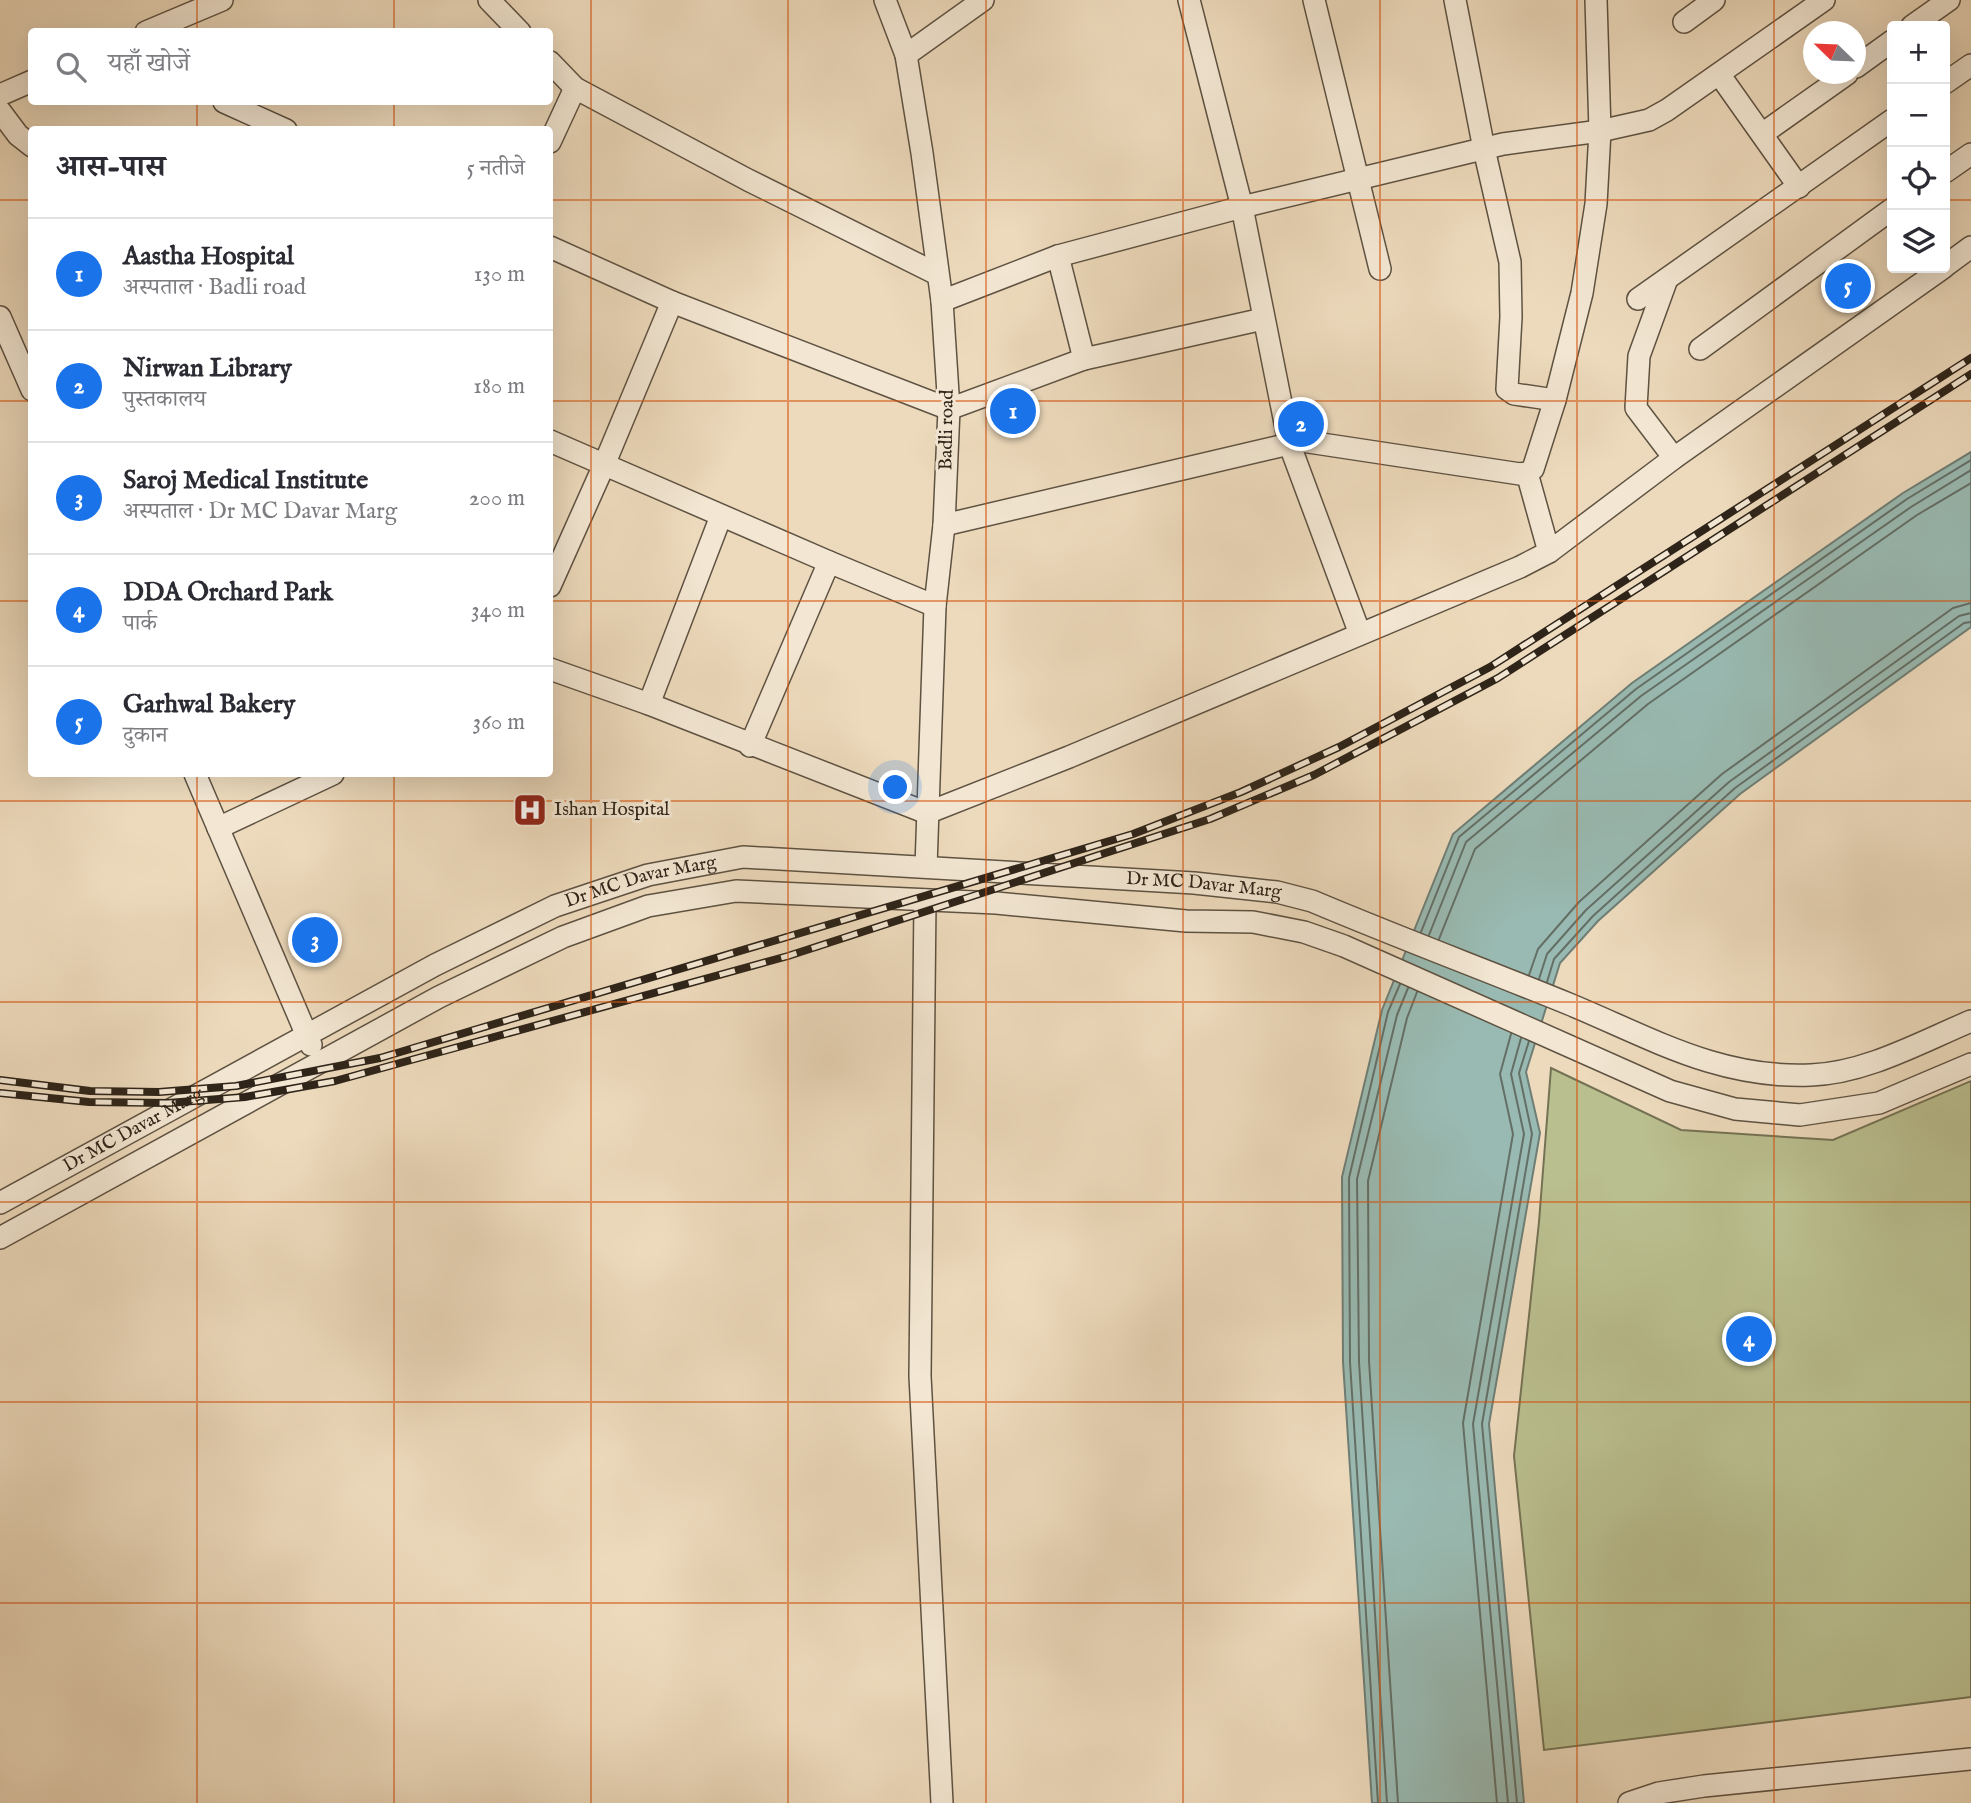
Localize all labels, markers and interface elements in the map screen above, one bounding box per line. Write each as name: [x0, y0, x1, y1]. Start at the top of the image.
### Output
north arrow: [1803, 21, 1866, 84]
map controls: [1887, 21, 1950, 273]
button: +: [1887, 21, 1950, 84]
search box: [28, 28, 553, 105]
text: यहाँ खोजें: [108, 47, 190, 80]
icon: search: [52, 48, 90, 86]
button: −: [1887, 84, 1950, 147]
button: locate: [1887, 147, 1950, 210]
text: आस-पास: [56, 149, 165, 187]
text: 5 नतीजे: [466, 154, 525, 183]
button: layers: [1887, 210, 1950, 273]
text: Aastha Hospital: [123, 240, 294, 273]
text: 1: [75, 260, 83, 289]
text: 130 m: [474, 260, 525, 289]
pin: 5: [1825, 260, 1871, 312]
text: अस्पताल · Badli road: [123, 273, 306, 302]
text: Nirwan Library: [123, 352, 292, 385]
text: 2: [74, 372, 84, 401]
text: 180 m: [473, 372, 525, 401]
text: पुस्तकालय: [123, 385, 206, 414]
pin: 1: [990, 385, 1036, 437]
street label: Badli road: [934, 388, 960, 471]
pin: 2: [1278, 398, 1324, 450]
text: Saroj Medical Institute: [123, 464, 368, 497]
text: 3: [75, 484, 83, 513]
text: 200 m: [469, 484, 525, 513]
text: अस्पताल · Dr MC Davar Marg: [123, 497, 397, 526]
text: DDA Orchard Park: [123, 576, 333, 609]
text: 4: [73, 596, 85, 625]
text: 340 m: [471, 596, 525, 625]
text: पार्क: [123, 609, 157, 638]
text: Garhwal Bakery: [123, 688, 295, 721]
text: 5: [75, 708, 83, 737]
text: 360 m: [473, 708, 525, 737]
text: दुकान: [123, 721, 167, 750]
your location: [878, 770, 912, 804]
hospital icon: Ishan Hospital: [511, 791, 549, 829]
place label: Ishan Hospital: [554, 798, 670, 822]
street label: Dr MC Davar Marg: [562, 850, 719, 914]
street label: Dr MC Davar Marg: [1125, 867, 1284, 904]
pin: 3: [292, 914, 338, 966]
street label: Dr MC Davar Marg: [59, 1082, 208, 1178]
pin: 4: [1726, 1313, 1772, 1365]

